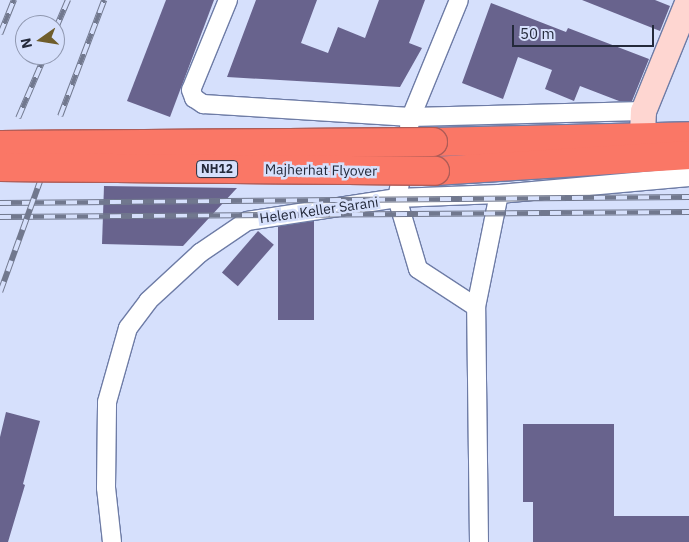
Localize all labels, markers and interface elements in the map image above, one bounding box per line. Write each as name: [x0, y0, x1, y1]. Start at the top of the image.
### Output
north arrow: [15, 15, 65, 65]
scale bar: [514, 15, 656, 47]
text: 50 m: [520, 24, 555, 43]
text: N: [16, 36, 36, 50]
road number: NH12: [196, 160, 238, 178]
street label: Majherhat Flyover: [265, 161, 377, 179]
street label: Helen Keller Sarani: [258, 193, 380, 227]

